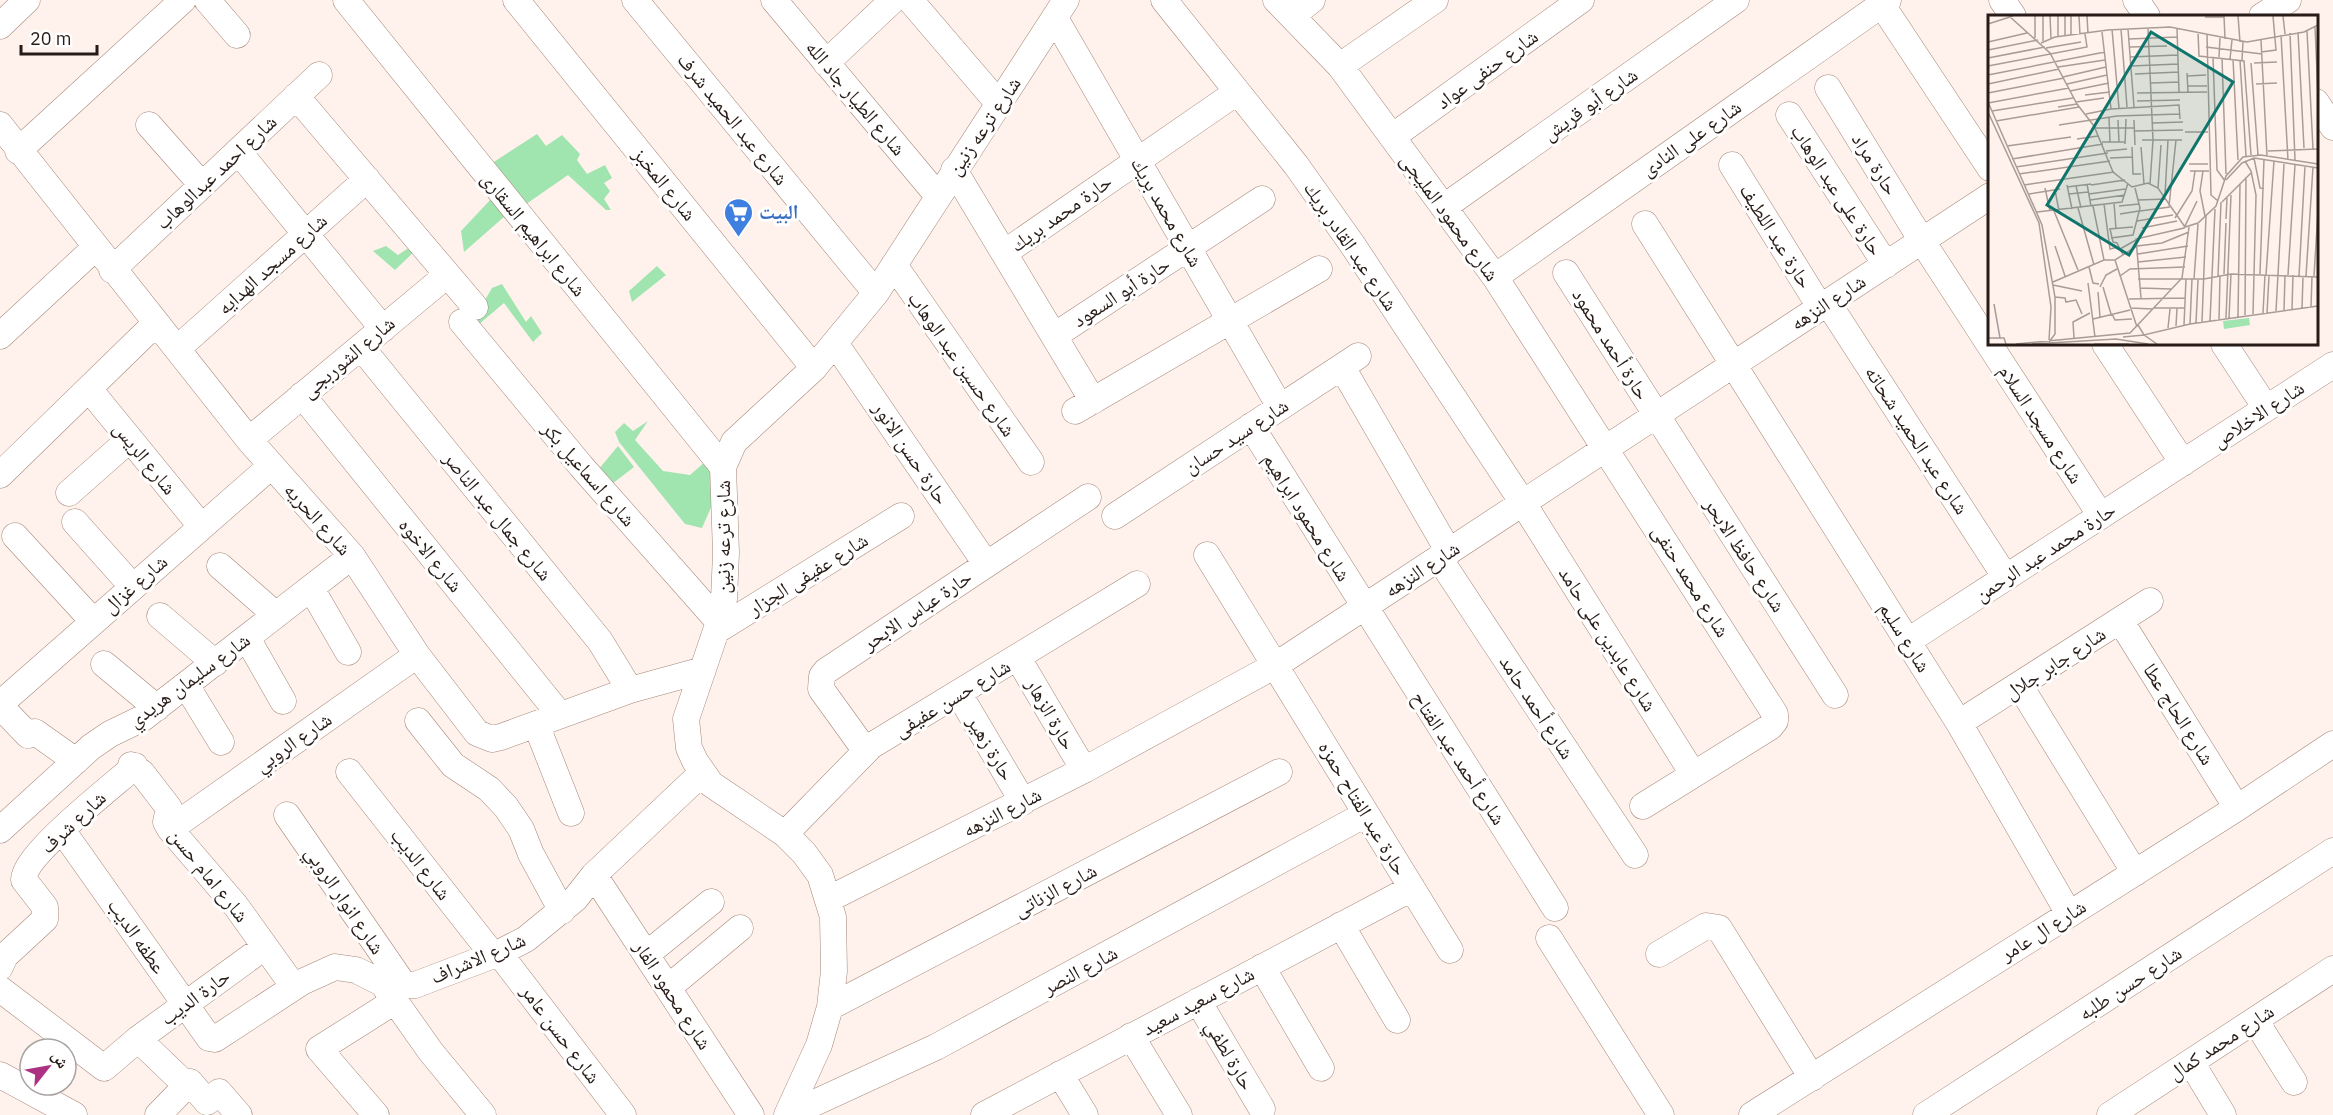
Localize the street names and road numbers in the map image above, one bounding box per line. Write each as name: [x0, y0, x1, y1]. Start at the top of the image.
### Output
street label: شارع حنفى عواد: [1430, 22, 1543, 115]
street label: شارع الطيار جاد الله: [800, 34, 913, 161]
street label: شارع عبد الحميد شرف: [672, 47, 795, 191]
street label: شارع أبو قريش: [1537, 61, 1643, 146]
street label: شارع ترعه زنين: [941, 71, 1027, 180]
street label: شارع على النادى: [1635, 93, 1746, 182]
street label: شارع احمد عبدالوهاب: [149, 108, 282, 235]
street label: حارة على عبد الوهاب: [1785, 119, 1890, 261]
street label: حارة مراد: [1846, 127, 1905, 200]
street label: شارع المخبز: [627, 141, 703, 226]
street label: شارع محمود المليجى: [1395, 147, 1506, 286]
street label: شارع محمد بريك: [1125, 152, 1210, 272]
street label: شارع ابراهيم السقارى: [475, 165, 593, 303]
street label: حارة محمد بريك: [1004, 167, 1117, 258]
street label: شارع عبد القادر بريك: [1298, 176, 1405, 316]
street label: حارة عبد اللطيف: [1734, 178, 1819, 293]
street label: شارع مسجد الهدايه: [211, 207, 332, 320]
street label: حارة أبو السعود: [1067, 250, 1175, 333]
street label: شارع النزهه: [1785, 267, 1871, 336]
street label: حارة أحمد محمود: [1566, 283, 1657, 405]
street label: شارع حسين عبد الوهاب: [902, 286, 1023, 442]
street label: شارع الشوربجى: [295, 309, 400, 404]
street label: شارع مسجد السلام: [1992, 359, 2090, 489]
street label: شارع عبد الحميد شحاته: [1859, 360, 1976, 519]
street label: شارع الاخلاص: [2206, 374, 2309, 453]
street label: شارع سيد حسان: [1178, 392, 1293, 480]
street label: حارة حسن الانور: [867, 395, 956, 510]
street label: شارع الريس: [108, 415, 183, 500]
street label: شارع اسماعيل بكر: [536, 415, 642, 532]
street label: شارع جمال عبد الناصر: [437, 445, 559, 586]
street label: شارع محمود ابراهيم: [1256, 447, 1358, 587]
street label: شارع الحريه: [279, 477, 358, 561]
street label: شارع ترعه زنين: [709, 480, 736, 594]
street label: شارع حافظ الابحر: [1698, 492, 1792, 617]
street label: حارة محمد عبد الرحمن: [1969, 496, 2121, 607]
street label: شارع الاخوه: [393, 512, 470, 597]
street label: شارع محمد حنفى: [1646, 519, 1737, 642]
street label: شارع عفيفى الجزار: [742, 526, 873, 622]
street label: شارع النزهه: [1379, 534, 1465, 603]
street label: شارع غزال: [97, 548, 173, 619]
street label: شارع عابدين على حامد: [1553, 561, 1664, 716]
street label: حارة عباس الابحر: [856, 563, 977, 657]
street label: شارع سليم: [1872, 596, 1938, 678]
street label: شارع جابر جلال: [1999, 620, 2111, 705]
street label: شارع سليمان هريدي: [122, 626, 257, 736]
street label: شارع أحمد حامد: [1494, 649, 1581, 764]
street label: شارع حسن عفيفى: [888, 652, 1015, 743]
street label: شارع الحاج عطا: [2137, 658, 2221, 770]
street label: حارة الزهار: [1020, 672, 1083, 755]
street label: شارع أحمد عبد الفتاح: [1406, 686, 1513, 830]
street label: شارع الروبي: [249, 705, 338, 781]
street label: حارة زهير: [961, 709, 1022, 786]
street label: حارة عبد الفتاح حمزه: [1313, 736, 1414, 880]
street label: شارع النزهه: [958, 780, 1046, 843]
street label: شارع شرف: [34, 784, 111, 859]
street label: شارع امام حسن: [162, 822, 256, 928]
street label: شارع الديب: [385, 822, 458, 905]
street label: شارع انوار الروبي: [297, 840, 392, 961]
street label: شارع الزناتى: [1008, 856, 1101, 923]
street label: عطفه الديب: [102, 893, 173, 979]
street label: شارع ال عامر: [1994, 893, 2091, 967]
street label: شارع الاشراف: [426, 925, 529, 990]
street label: شارع محمود الفار: [627, 934, 719, 1055]
street label: شارع النصر: [1037, 939, 1122, 1001]
street label: شارع حسن طلبه: [2073, 939, 2187, 1026]
street label: شارع سعيد سعيد: [1137, 960, 1259, 1042]
street label: حارة الديب: [154, 962, 235, 1031]
street label: شارع حسن عامر: [515, 978, 608, 1089]
street label: شارع محمد كمال: [2163, 997, 2279, 1086]
street label: حارة لطفي: [1197, 1015, 1261, 1096]

